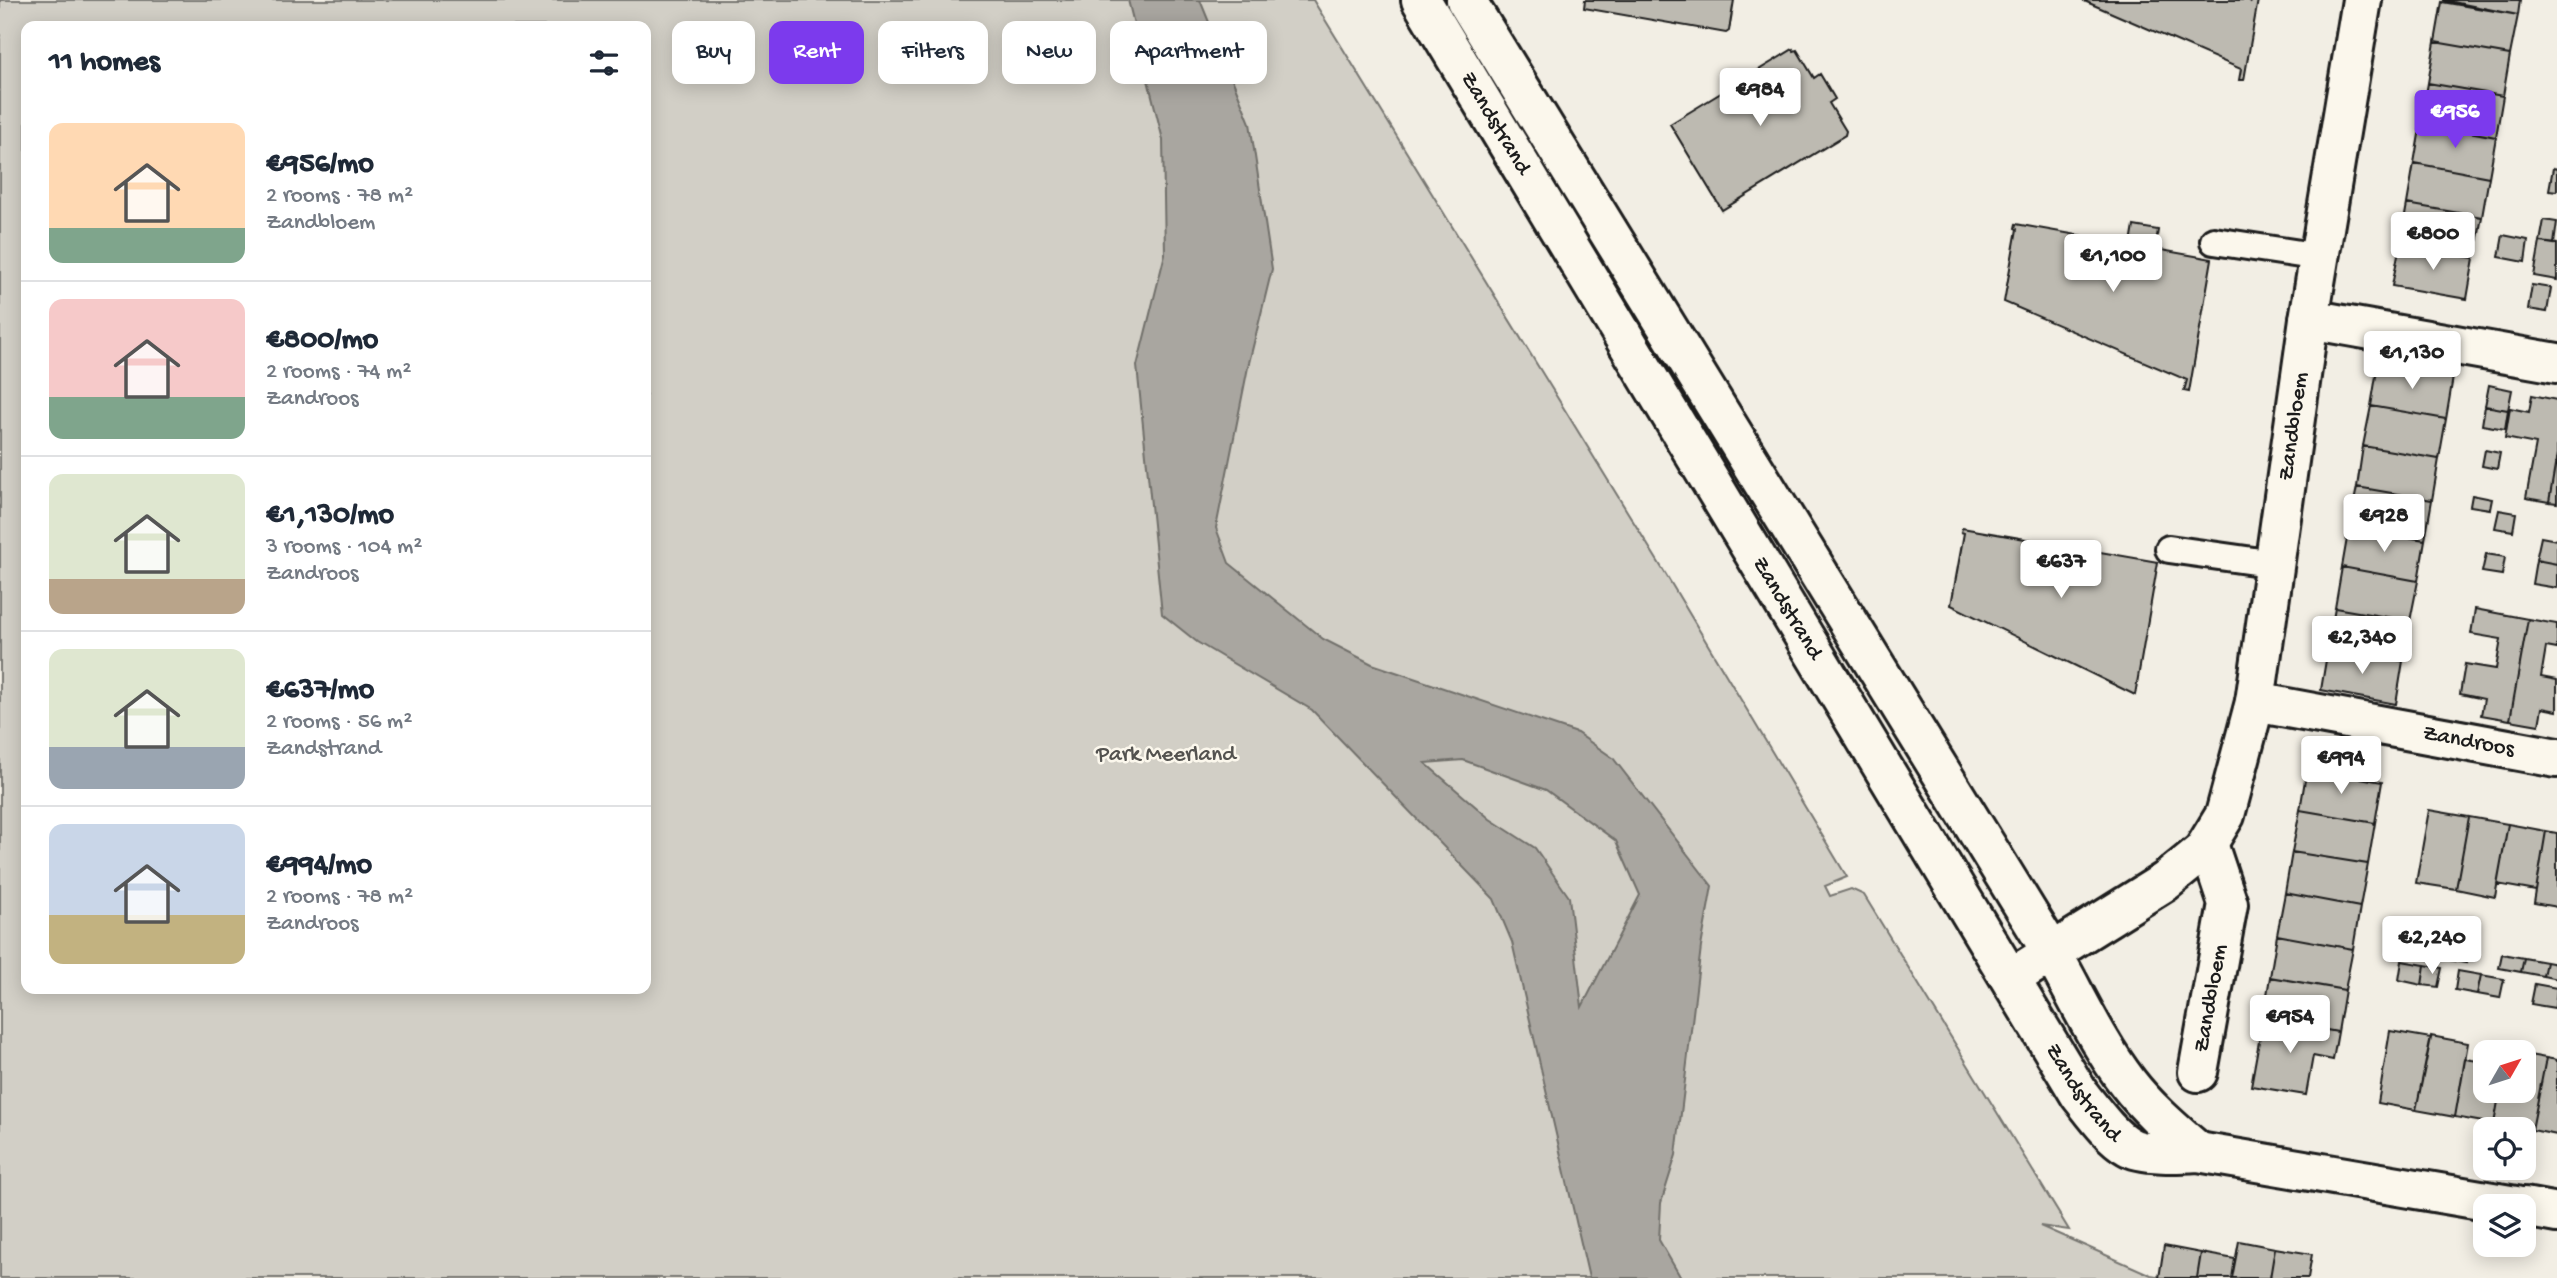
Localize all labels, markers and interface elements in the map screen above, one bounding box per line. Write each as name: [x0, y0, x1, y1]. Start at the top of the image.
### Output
chip: Buy: [672, 21, 755, 84]
chip: Rent: [769, 21, 864, 84]
chip: Filters: [878, 21, 988, 84]
chip: New: [1002, 21, 1096, 84]
chip: Apartment: [1110, 21, 1267, 84]
icon: filters: [585, 44, 623, 82]
text: 11 homes: [49, 46, 160, 81]
street label: Zandstrand: [1454, 67, 1537, 181]
pin: €984: [1719, 68, 1801, 128]
text: €984: [1736, 77, 1784, 104]
pin: €956: [2414, 90, 2496, 150]
text: €956: [2431, 99, 2479, 126]
text: €956/mo: [266, 148, 374, 183]
icon: home: [105, 151, 189, 235]
text: 2 rooms · 78 m²: [266, 183, 413, 210]
text: Zandbloem: [266, 210, 375, 237]
pin: €800: [2392, 212, 2474, 272]
text: €800: [2407, 221, 2459, 248]
pin: €1,100: [2056, 234, 2170, 294]
text: €1,100: [2080, 243, 2146, 270]
text: €800/mo: [266, 324, 378, 359]
icon: home: [105, 327, 189, 411]
pin: €1,130: [2355, 332, 2469, 391]
text: €1,130: [2380, 340, 2444, 367]
text: 2 rooms · 74 m²: [266, 359, 411, 386]
street label: Zandbloem: [2273, 370, 2315, 482]
text: Zandroos: [266, 386, 359, 413]
pin: €928: [2343, 494, 2425, 554]
text: €1,130/mo: [266, 499, 394, 534]
icon: home: [105, 502, 189, 586]
text: €928: [2359, 503, 2409, 530]
text: 3 rooms · 104 m²: [266, 534, 422, 561]
pin: €637: [2020, 540, 2102, 600]
text: €637: [2036, 549, 2086, 576]
street label: Zandstrand: [1746, 552, 1829, 666]
text: Zandroos: [266, 561, 359, 588]
pin: €2,340: [2305, 616, 2419, 676]
text: €2,340: [2328, 625, 2396, 652]
text: €637/mo: [266, 674, 374, 709]
icon: home: [105, 677, 189, 761]
text: 2 rooms · 56 m²: [266, 709, 412, 736]
street label: Zandroos: [2420, 720, 2517, 763]
text: Zandstrand: [266, 736, 381, 763]
pin: €994: [2300, 736, 2382, 796]
park label: Park Meerland: [1095, 742, 1237, 769]
text: €994: [2317, 745, 2365, 772]
text: €994/mo: [266, 849, 372, 884]
icon: home: [105, 852, 189, 936]
text: 2 rooms · 78 m²: [266, 884, 413, 911]
text: Zandroos: [266, 911, 359, 938]
pin: €2,240: [2375, 916, 2489, 976]
text: €2,240: [2398, 925, 2466, 952]
street label: Zandbloem: [2188, 942, 2234, 1054]
pin: €954: [2249, 996, 2331, 1055]
text: €954: [2266, 1004, 2314, 1031]
street label: Zandstrand: [2039, 1039, 2128, 1150]
north arrow: [2473, 1040, 2536, 1102]
map controls: [2473, 1040, 2536, 1257]
button: locate: [2473, 1117, 2536, 1180]
button: layers: [2473, 1194, 2536, 1257]

